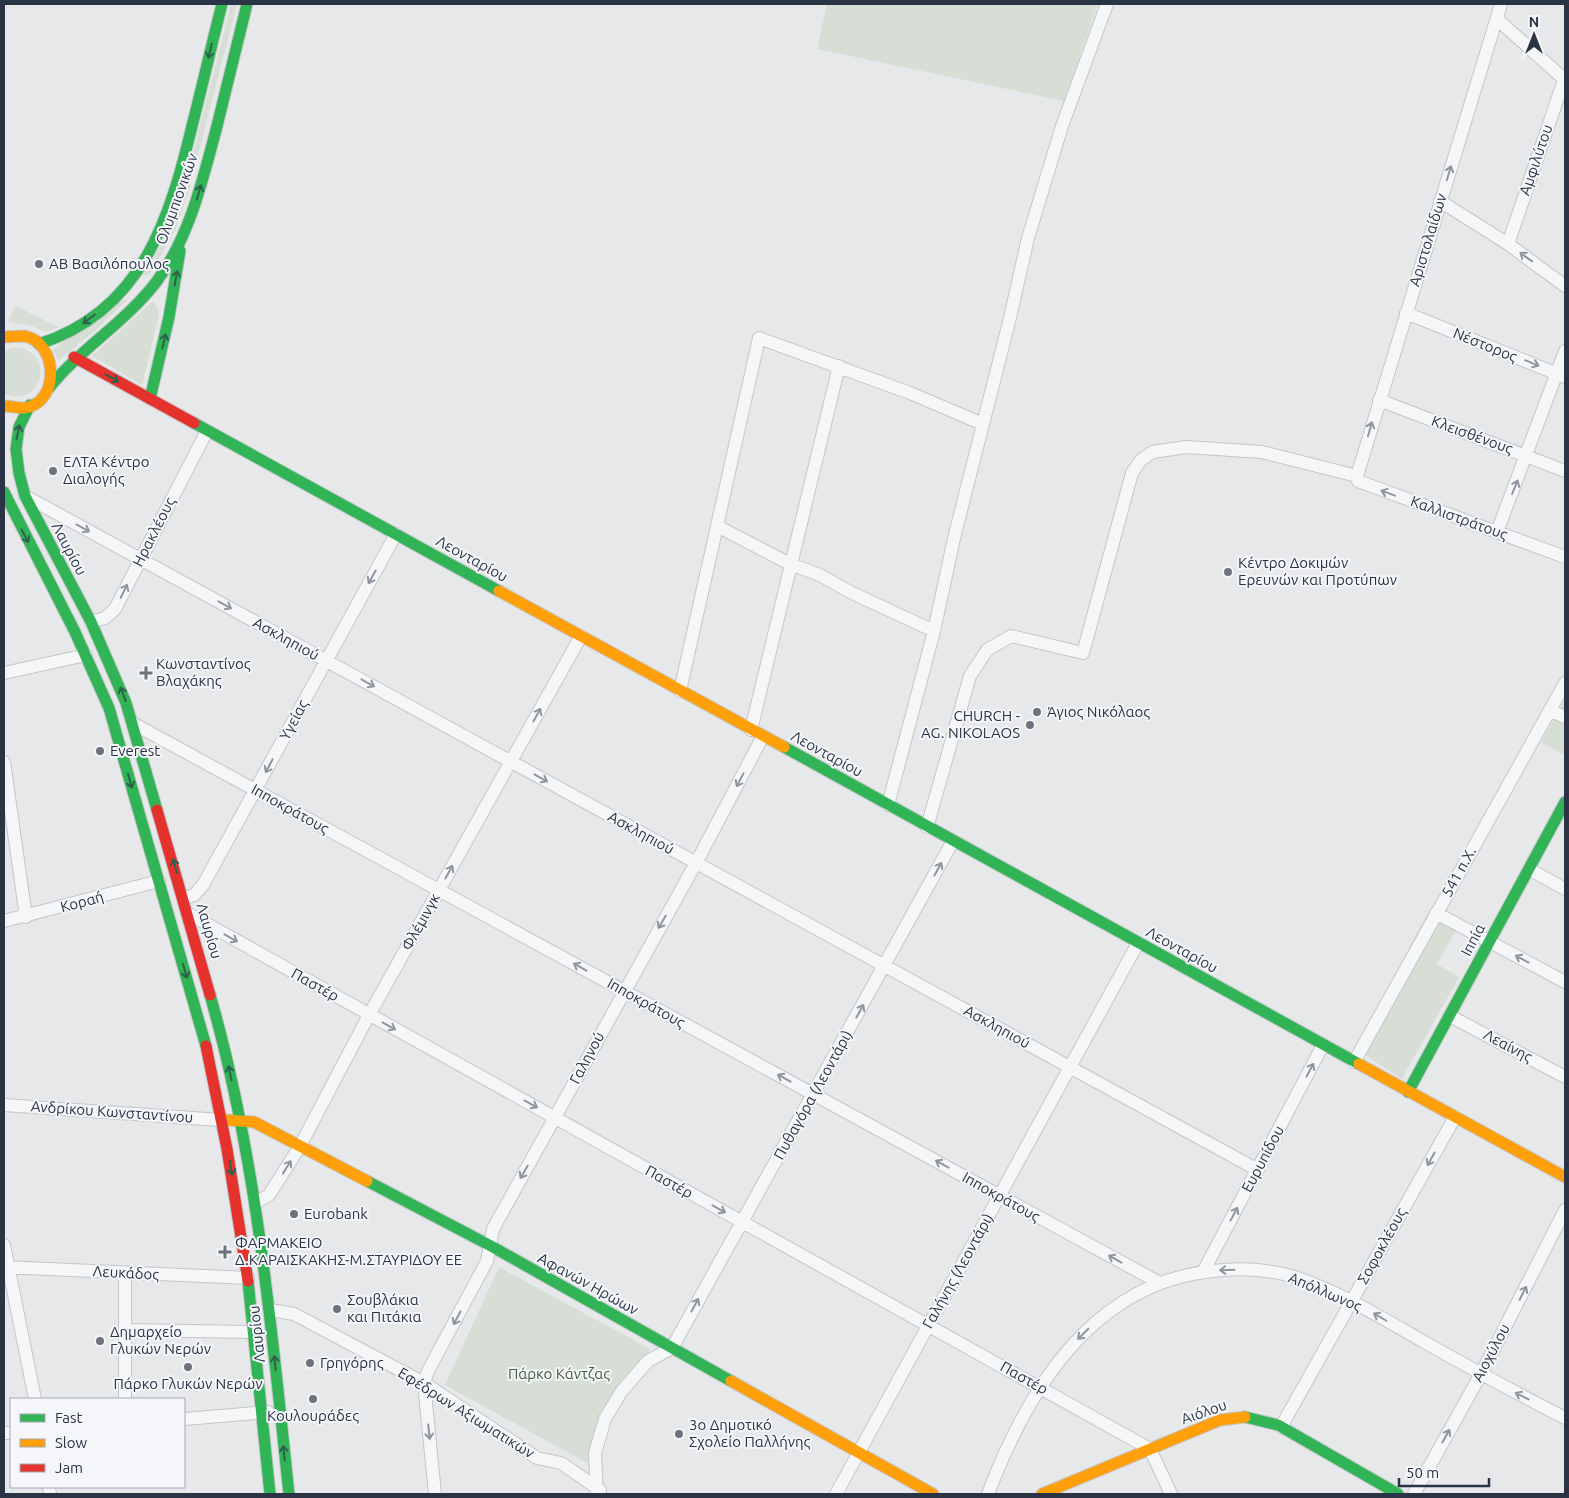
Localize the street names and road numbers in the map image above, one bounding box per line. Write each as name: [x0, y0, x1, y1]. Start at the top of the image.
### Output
street label: Αμφιλύτου: [1515, 122, 1556, 197]
street label: Ολυμπιονικών: [152, 151, 201, 247]
street label: Αριστολαίδων: [1405, 191, 1450, 288]
street label: Νέστορος: [1451, 324, 1520, 365]
street label: Κλεισθένους: [1429, 412, 1515, 457]
street label: Καλλιστράτους: [1408, 492, 1510, 543]
street label: Ηρακλέους: [129, 494, 178, 569]
street label: Λαυρίου: [49, 520, 90, 578]
street label: Λεονταρίου: [434, 532, 511, 585]
street label: Ασκληπιού: [250, 613, 322, 664]
street label: Υγείας: [276, 697, 311, 743]
street label: Λεονταρίου: [789, 727, 866, 780]
street label: Ιπποκράτους: [248, 780, 332, 837]
street label: Ασκληπιού: [605, 807, 677, 858]
street label: 541 π.Χ.: [1438, 844, 1479, 900]
street label: Κοραή: [58, 888, 105, 915]
street label: Φλέμινγκ: [398, 890, 443, 953]
street label: Λαυρίου: [193, 901, 226, 961]
street label: Ιππία: [1457, 921, 1488, 959]
street label: Λεονταρίου: [1144, 923, 1221, 976]
street label: Παστέρ: [289, 965, 342, 1005]
street label: Ιπποκράτους: [604, 974, 688, 1031]
street label: Ασκληπιού: [961, 1001, 1033, 1052]
street label: Λεαίνης: [1481, 1026, 1536, 1065]
street label: Πυθαγόρα (Λεοντάρι): [770, 1027, 855, 1162]
street label: Γαληνού: [566, 1029, 607, 1087]
street label: Ανδρίκου Κωνσταντίνου: [30, 1097, 194, 1126]
street label: Ευρυπίδου: [1238, 1123, 1287, 1195]
street label: Παστέρ: [643, 1162, 696, 1202]
street label: Ιπποκράτους: [959, 1168, 1043, 1225]
street label: Σοφοκλέους: [1354, 1205, 1410, 1287]
street label: Γαλήνης (Λεοντάρι): [919, 1210, 996, 1331]
street label: Αφανών Ηρώων: [535, 1249, 641, 1318]
street label: Λευκάδος: [92, 1262, 160, 1283]
street label: Απόλλωνος: [1286, 1269, 1364, 1315]
street label: Λαυρίου: [245, 1305, 268, 1363]
street label: Αιοχύλου: [1468, 1321, 1513, 1385]
street label: Παστέρ: [998, 1358, 1051, 1398]
street label: Εφέδρων Αξιωματικών: [395, 1364, 537, 1461]
street label: Αιόλου: [1179, 1396, 1229, 1427]

